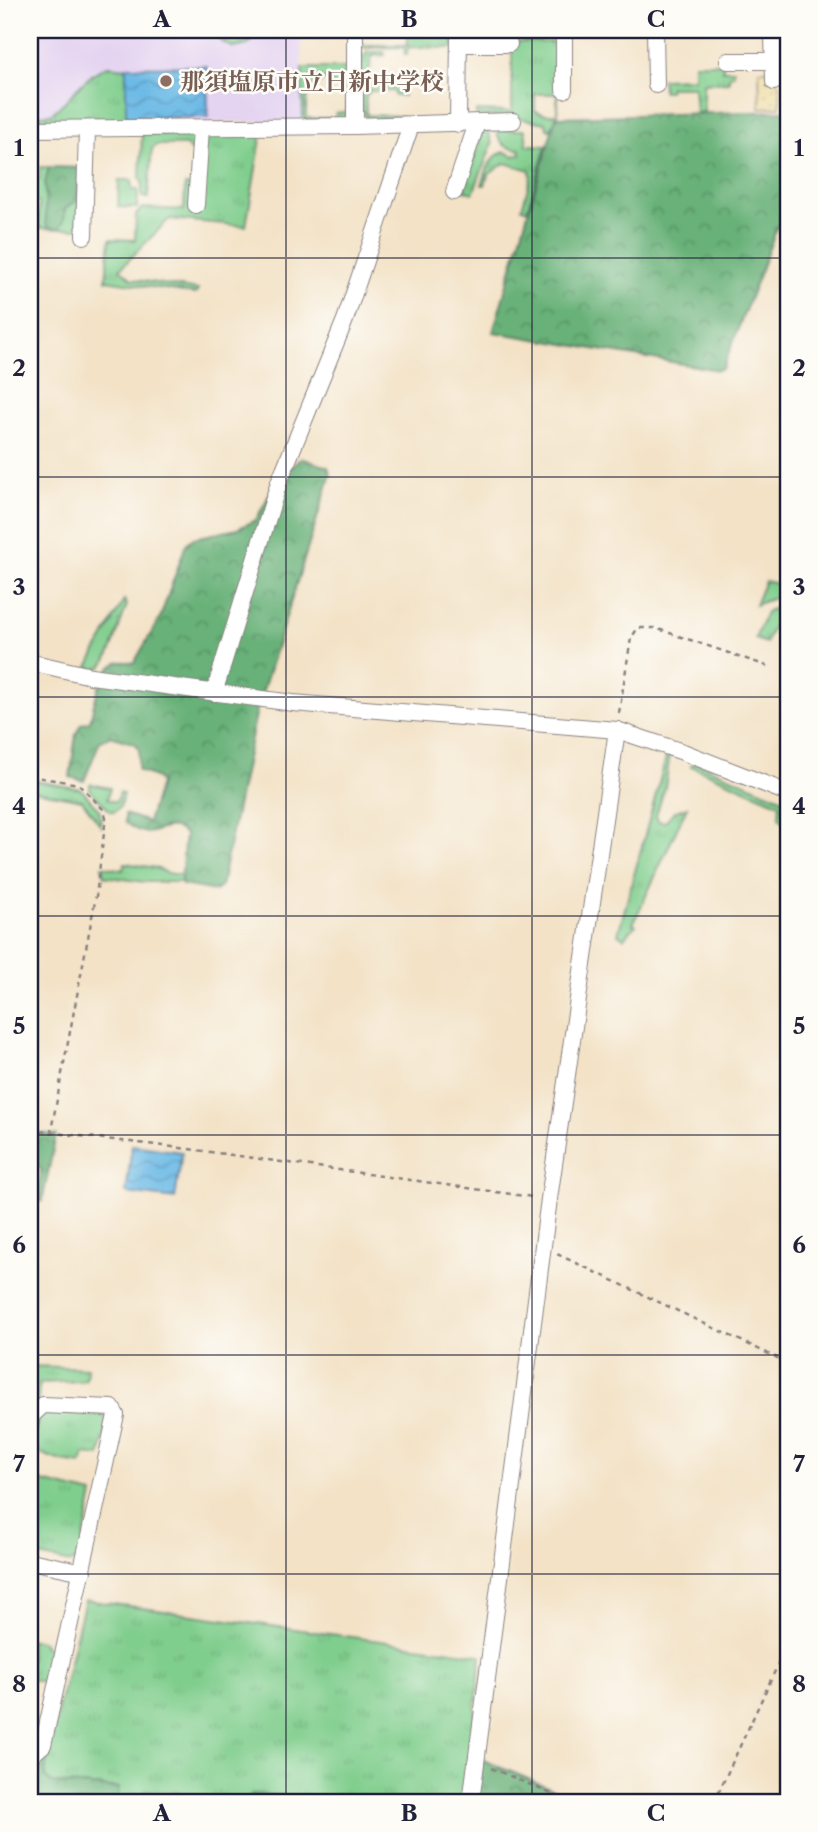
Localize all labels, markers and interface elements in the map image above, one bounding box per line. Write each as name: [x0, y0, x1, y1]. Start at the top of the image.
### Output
text: A: [152, 5, 172, 33]
text: B: [400, 5, 418, 33]
text: C: [647, 5, 665, 33]
place label: 那須塩原市立日新中学校: [180, 67, 444, 96]
marker: 那須塩原市立日新中学校: [158, 73, 174, 89]
text: 1: [14, 134, 25, 162]
text: 1: [794, 134, 805, 162]
text: 2: [12, 354, 26, 382]
text: 2: [792, 354, 806, 382]
text: 3: [13, 573, 26, 601]
text: 3: [793, 573, 806, 601]
text: 4: [12, 792, 26, 820]
text: 4: [792, 792, 806, 820]
text: 5: [13, 1012, 25, 1040]
text: 5: [793, 1012, 805, 1040]
text: 6: [12, 1231, 26, 1259]
text: 6: [792, 1231, 806, 1259]
text: 7: [13, 1450, 25, 1478]
text: 7: [793, 1450, 805, 1478]
text: 8: [12, 1670, 26, 1698]
text: 8: [792, 1670, 806, 1698]
text: A: [152, 1799, 172, 1827]
text: B: [400, 1799, 418, 1827]
text: C: [647, 1799, 665, 1827]

